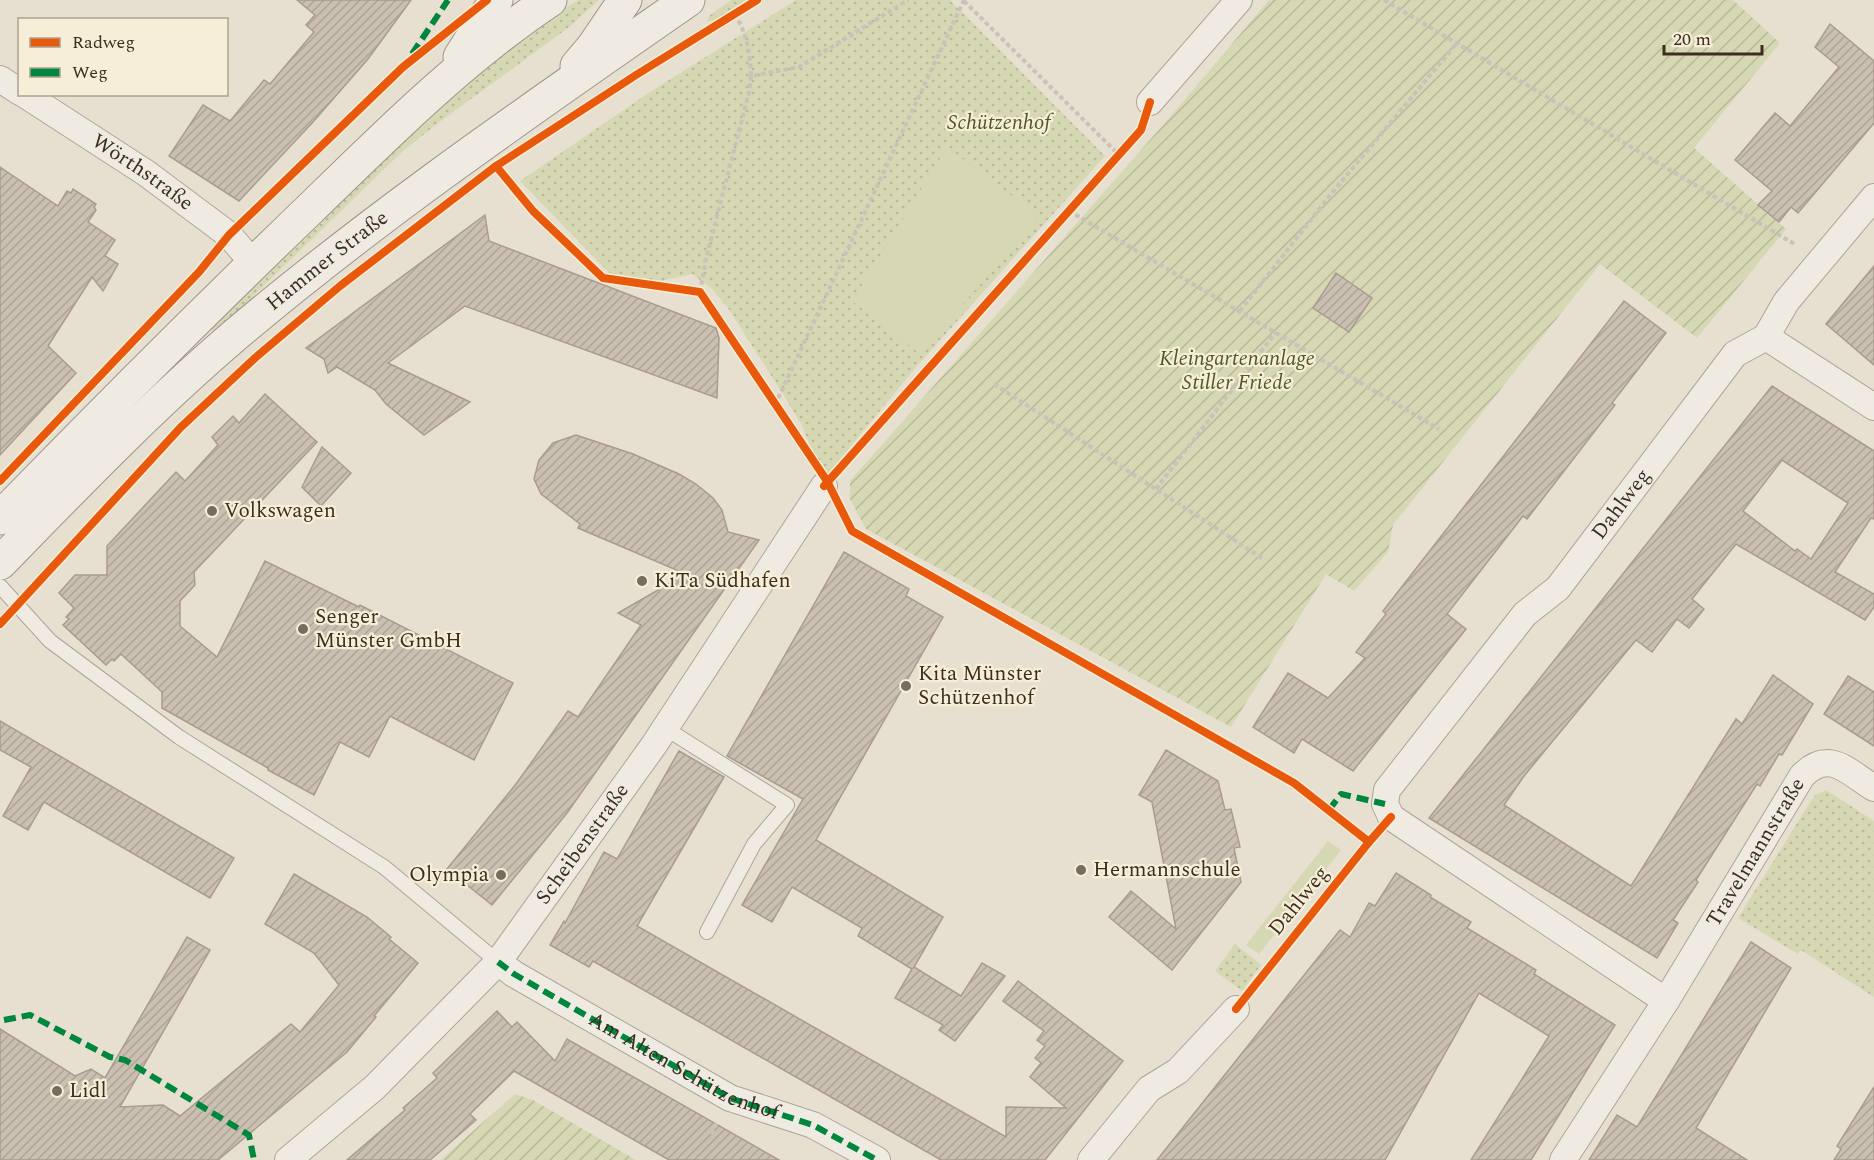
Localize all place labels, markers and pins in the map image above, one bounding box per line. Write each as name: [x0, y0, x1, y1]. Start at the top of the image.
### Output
place label: Volkswagen: [224, 495, 336, 527]
marker: Volkswagen: [205, 504, 219, 518]
place label: KiTa Südhafen: [654, 565, 791, 597]
marker: KiTa Südhafen: [635, 574, 649, 588]
place label: Senger Münster GmbH: [315, 601, 462, 657]
marker: Senger Münster GmbH: [296, 622, 310, 636]
place label: Kita Münster Schützenhof: [918, 658, 1041, 714]
marker: Kita Münster Schützenhof: [899, 679, 913, 693]
place label: Hermannschule: [1093, 854, 1241, 886]
place label: Olympia: [409, 859, 490, 891]
marker: Hermannschule: [1074, 863, 1088, 877]
marker: Olympia: [494, 868, 508, 882]
place label: Lidl: [69, 1075, 107, 1107]
marker: Lidl: [50, 1084, 64, 1098]

